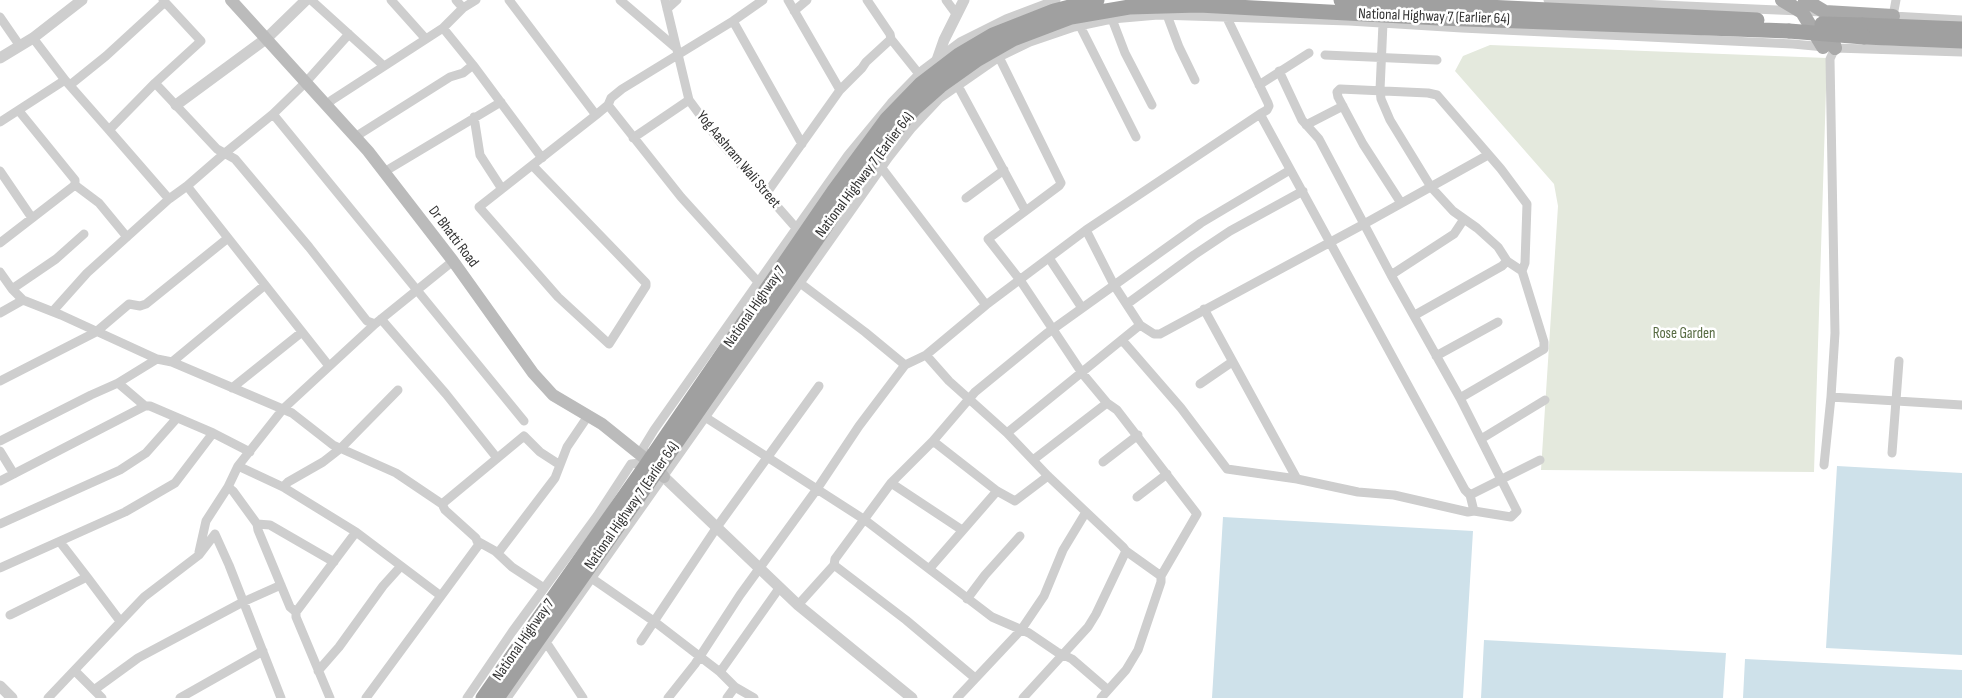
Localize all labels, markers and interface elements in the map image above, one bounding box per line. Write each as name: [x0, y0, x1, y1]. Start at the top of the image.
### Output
street label: National Highway 7 (Earlier 64): [1358, 5, 1510, 29]
street label: Yog Aashram Wali Street: [692, 108, 784, 212]
street label: National Highway 7 (Earlier 64): [812, 109, 918, 241]
street label: Dr Bhatti Road: [424, 203, 482, 271]
street label: National Highway 7: [720, 263, 790, 351]
park label: Rose Garden: [1653, 325, 1715, 343]
street label: National Highway 7 (Earlier 64): [581, 439, 683, 573]
street label: National Highway 7: [489, 596, 559, 684]

